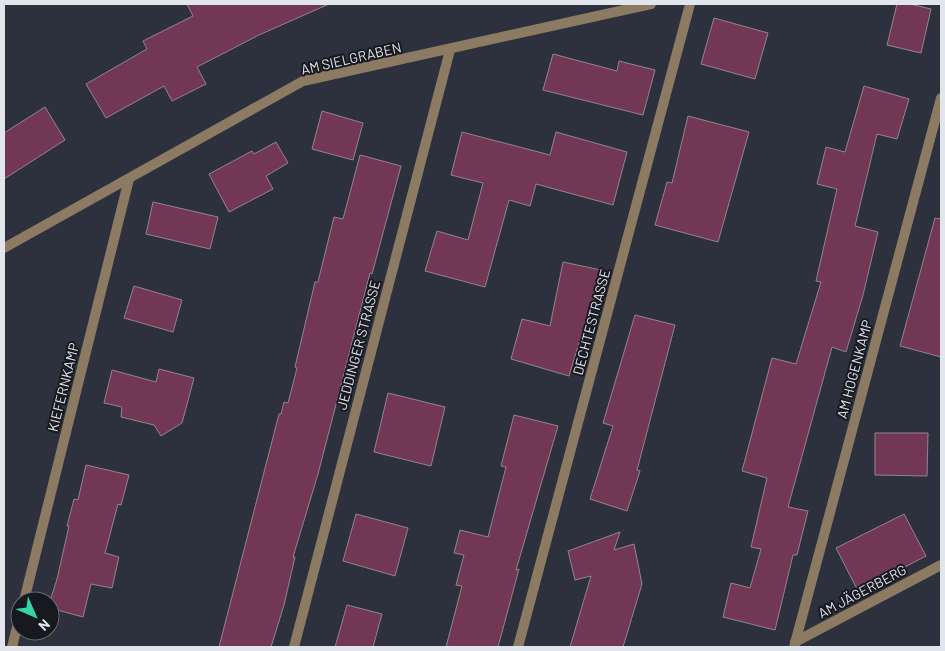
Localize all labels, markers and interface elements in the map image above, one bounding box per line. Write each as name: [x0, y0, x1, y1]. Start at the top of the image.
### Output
street label: AM SIELGRABEN: [299, 38, 403, 78]
street label: DECHTESTRASSE: [569, 267, 613, 377]
street label: JEDDINGER STRASSE: [333, 279, 383, 411]
street label: AM HOGENKAMP: [833, 318, 875, 420]
street label: KIEFERNKAMP: [44, 341, 82, 433]
street label: AM JÄGERBERG: [815, 561, 909, 621]
north arrow: [10, 591, 60, 641]
text: N: [35, 616, 54, 635]

